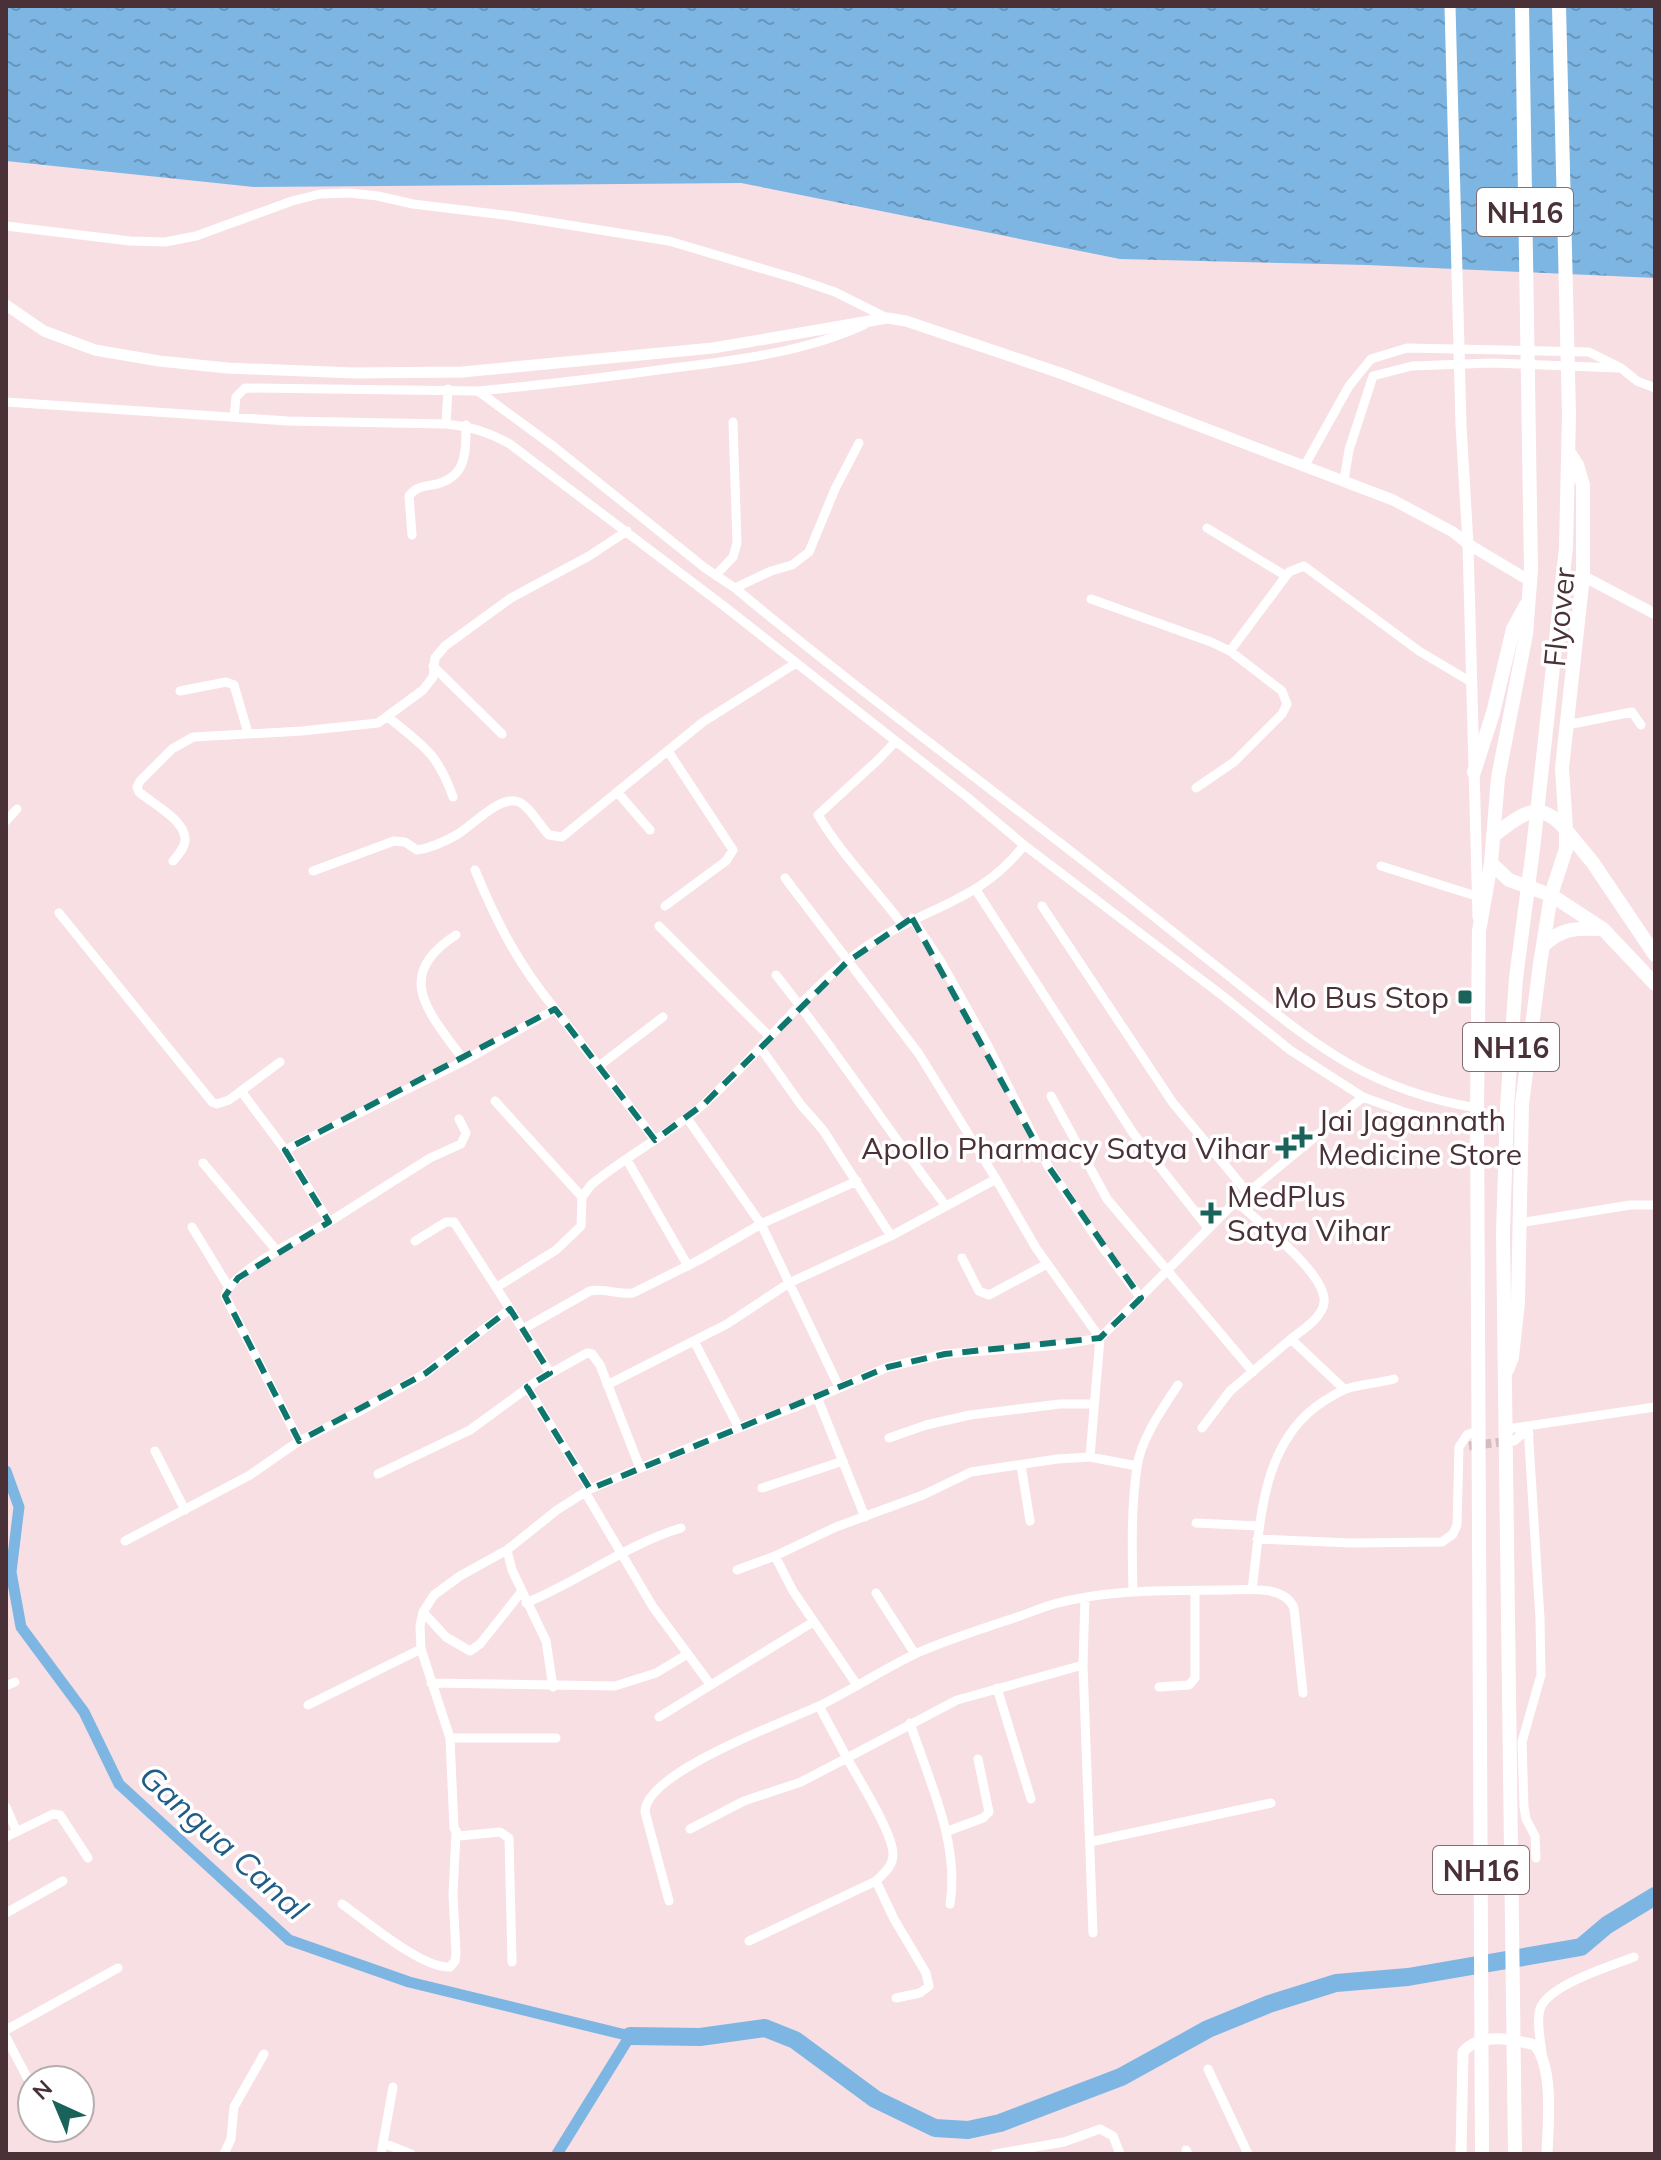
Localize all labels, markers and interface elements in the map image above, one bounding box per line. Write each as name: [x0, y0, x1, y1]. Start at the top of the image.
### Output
road number: NH16: [1477, 188, 1573, 236]
street label: Flyover: [1535, 565, 1583, 668]
place label: Mo Bus Stop: [1274, 978, 1449, 1016]
marker: Mo Bus Stop: [1456, 988, 1474, 1006]
road number: NH16: [1463, 1023, 1559, 1071]
place label: Jai Jagannath Medicine Store: [1318, 1101, 1522, 1173]
marker: Jai Jagannath Medicine Store: [1293, 1128, 1311, 1146]
place label: Apollo Pharmacy Satya Vihar: [861, 1129, 1270, 1167]
marker: Apollo Pharmacy Satya Vihar: [1277, 1139, 1295, 1157]
place label: MedPlus Satya Vihar: [1227, 1177, 1391, 1249]
marker: MedPlus Satya Vihar: [1202, 1204, 1220, 1222]
water label: Gangua Canal: [132, 1756, 317, 1928]
road number: NH16: [1433, 1846, 1529, 1894]
north arrow: [16, 2064, 96, 2144]
text: N: [26, 2074, 58, 2105]

